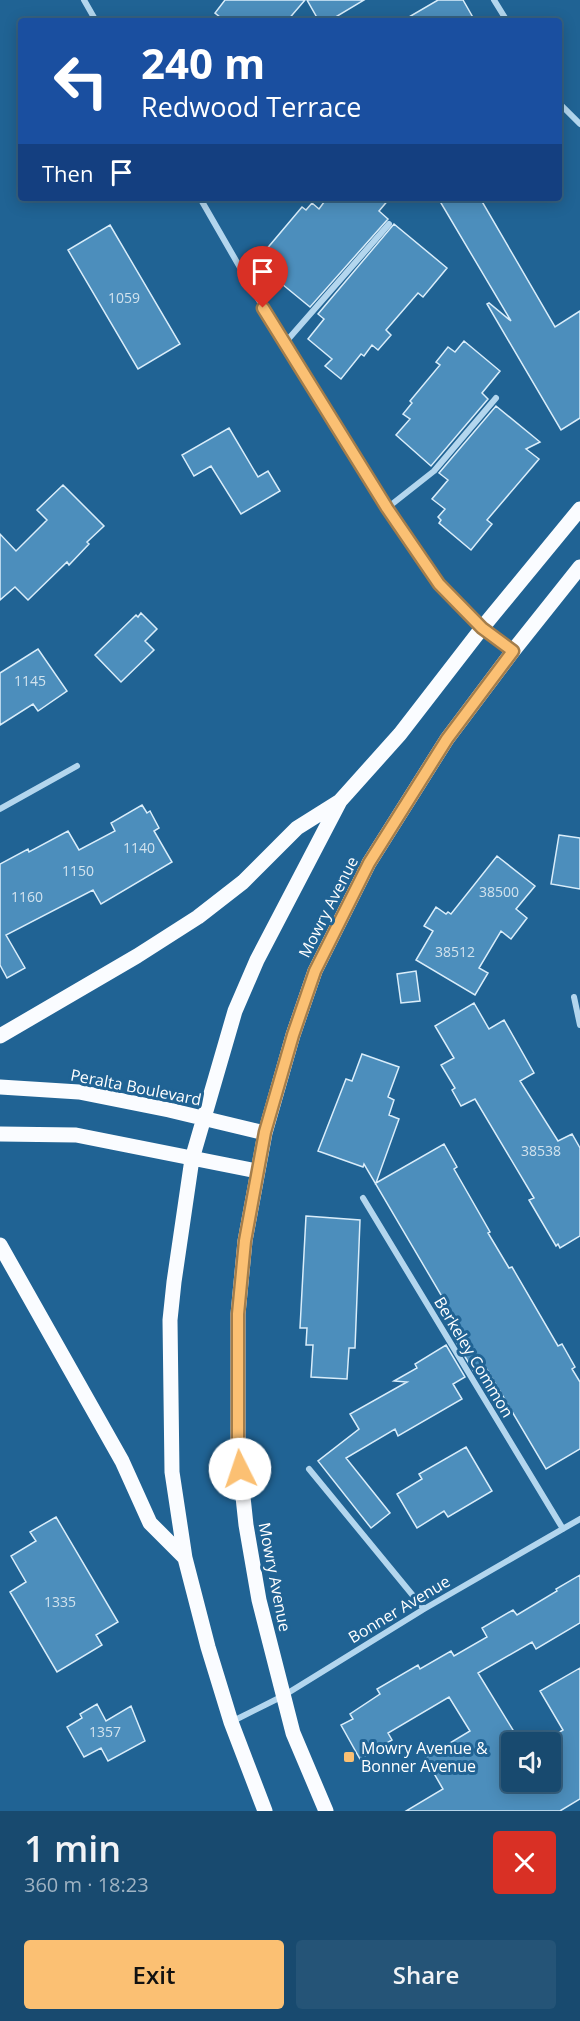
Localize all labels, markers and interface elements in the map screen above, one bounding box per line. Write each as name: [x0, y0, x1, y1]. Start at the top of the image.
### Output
text: 240 m: [141, 34, 265, 91]
icon: left: [42, 42, 120, 120]
text: Redwood Terrace: [141, 88, 361, 125]
icon: arrive: [105, 156, 138, 189]
text: Then: [42, 158, 93, 188]
pin: [237, 246, 288, 308]
icon: arrive: [246, 255, 279, 288]
house number: 1059: [108, 288, 140, 307]
house number: 1145: [14, 671, 46, 690]
house number: 1140: [123, 838, 155, 857]
street label: Mowry Avenue: [293, 853, 363, 961]
house number: 1150: [62, 861, 94, 880]
house number: 38500: [479, 882, 519, 901]
house number: 1160: [11, 887, 43, 906]
house number: 38512: [435, 942, 475, 961]
street label: Peralta Boulevard: [69, 1064, 203, 1110]
house number: 38538: [521, 1141, 561, 1160]
street label: Berkeley Common: [429, 1293, 519, 1421]
position arrow: [208, 1437, 272, 1501]
street label: Mowry Avenue: [254, 1521, 296, 1634]
street label: Bonner Avenue: [344, 1570, 454, 1648]
house number: 1335: [44, 1592, 76, 1611]
house number: 1357: [89, 1722, 121, 1741]
map controls: [501, 1732, 561, 1792]
button: sound: [501, 1732, 561, 1792]
place label: Mowry Avenue & Bonner Avenue: [361, 1737, 488, 1777]
marker: Mowry Avenue & Bonner Avenue: [342, 1750, 356, 1764]
text: 1 min: [24, 1824, 121, 1873]
button: close: [493, 1831, 556, 1894]
text: 360 m · 18:23: [24, 1871, 149, 1898]
button: Exit: [24, 1940, 284, 2009]
button: Share: [296, 1940, 556, 2009]

